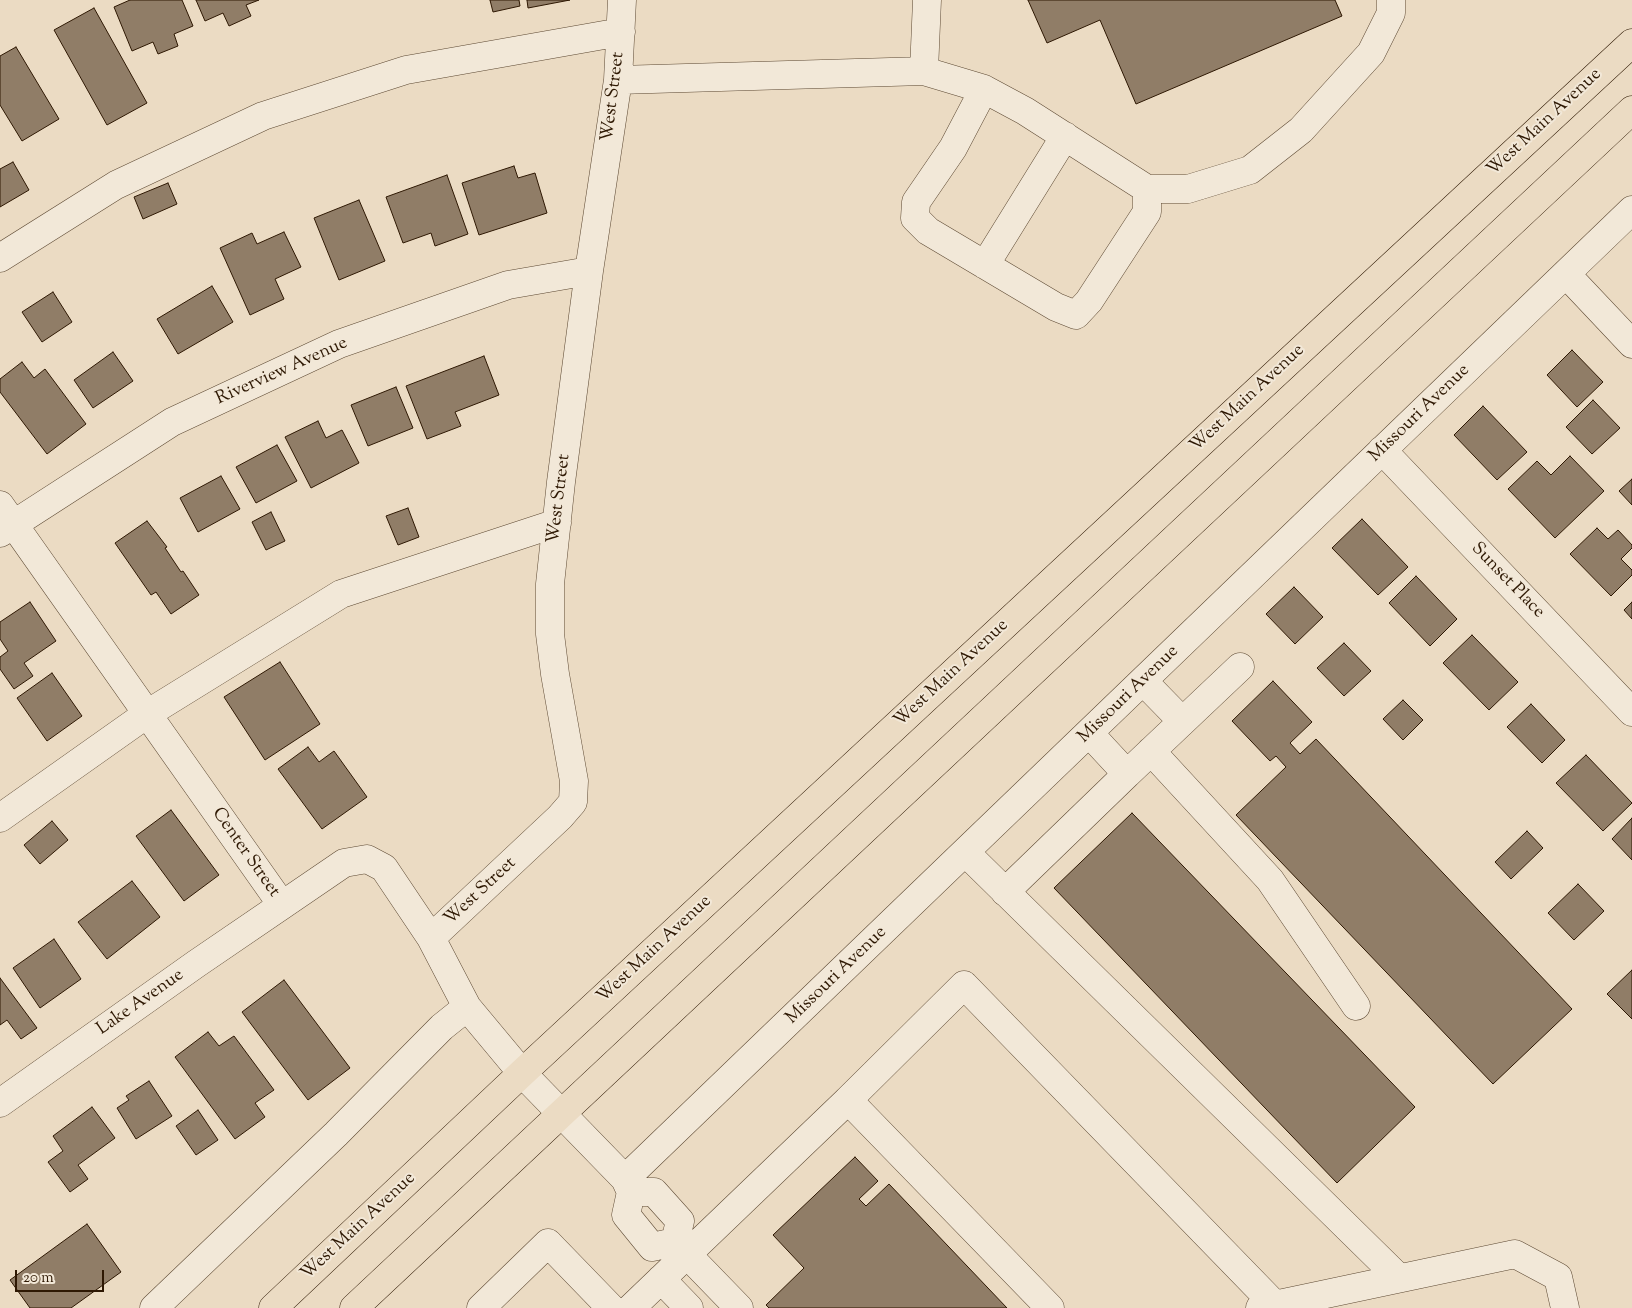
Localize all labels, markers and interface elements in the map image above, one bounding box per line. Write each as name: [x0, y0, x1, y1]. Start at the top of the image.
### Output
street label: West Street: [598, 51, 630, 143]
street label: West Main Avenue: [1483, 65, 1607, 181]
street label: Riverview Avenue: [213, 333, 351, 411]
street label: West Main Avenue: [1186, 341, 1310, 457]
street label: Missouri Avenue: [1365, 360, 1475, 468]
street label: West Street: [544, 453, 576, 545]
street label: Sunset Place: [1466, 539, 1548, 623]
street label: West Main Avenue: [890, 616, 1014, 732]
street label: Missouri Avenue: [1074, 641, 1184, 749]
street label: Center Street: [206, 804, 284, 902]
street label: West Street: [441, 853, 521, 931]
street label: West Main Avenue: [593, 892, 717, 1008]
street label: Missouri Avenue: [782, 922, 892, 1030]
street label: Lake Avenue: [93, 965, 189, 1041]
street label: West Main Avenue: [297, 1169, 421, 1285]
scale bar: [18, 1260, 106, 1292]
text: 20 m: [23, 1268, 54, 1289]

